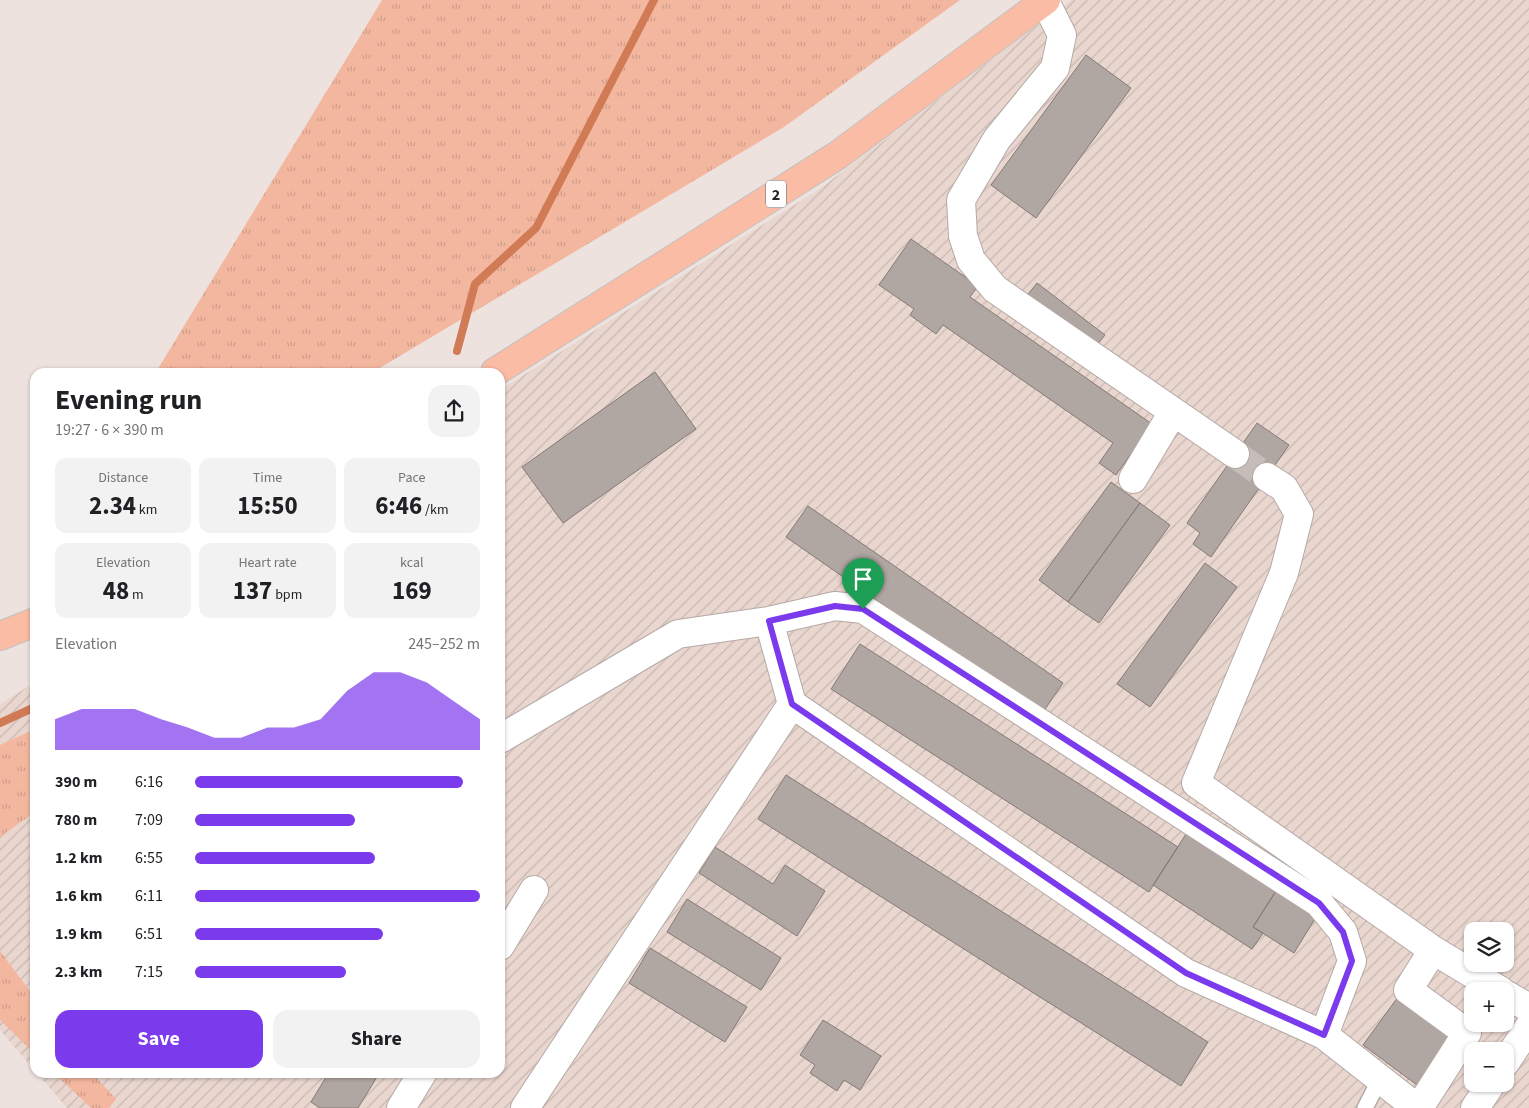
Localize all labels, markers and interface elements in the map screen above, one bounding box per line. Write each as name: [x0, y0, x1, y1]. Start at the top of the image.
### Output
road number: 2: [766, 180, 786, 208]
text: Evening run: [55, 380, 202, 420]
button: share: [428, 385, 480, 437]
text: 19:27 · 6 × 390 m: [55, 419, 164, 441]
text: Distance: [98, 468, 148, 488]
text: Time: [253, 468, 282, 488]
text: Pace: [398, 468, 426, 488]
text: 2.34: [89, 488, 136, 524]
text: 15:50: [237, 488, 298, 524]
text: 6:46: [375, 488, 422, 524]
text: km: [136, 500, 157, 520]
text: /km: [422, 500, 449, 520]
text: Elevation: [96, 553, 150, 573]
text: Heart rate: [238, 553, 297, 573]
text: kcal: [400, 553, 424, 573]
pin: [842, 558, 884, 609]
icon: arrive: [849, 565, 877, 593]
text: 48: [103, 573, 129, 609]
text: 137: [233, 573, 272, 609]
text: 169: [392, 573, 432, 609]
text: m: [129, 585, 144, 605]
text: bpm: [272, 585, 302, 605]
text: Elevation: [55, 633, 117, 655]
text: 245–252 m: [408, 633, 480, 655]
text: 390 m: [55, 771, 97, 793]
text: 6:16: [135, 771, 163, 793]
text: 780 m: [55, 809, 97, 831]
text: 7:09: [135, 809, 163, 831]
text: 1.2 km: [55, 847, 102, 869]
text: 6:55: [135, 847, 163, 869]
text: 1.6 km: [55, 885, 102, 907]
text: 6:11: [135, 885, 163, 907]
map controls: [1464, 922, 1514, 1092]
button: layers: [1464, 922, 1514, 972]
text: 1.9 km: [55, 923, 102, 945]
text: 6:51: [135, 923, 163, 945]
text: 2.3 km: [55, 961, 102, 983]
text: 7:15: [135, 961, 163, 983]
button: +: [1464, 982, 1514, 1032]
button: Save: [55, 1010, 263, 1068]
button: Share: [273, 1010, 480, 1068]
button: −: [1464, 1042, 1514, 1092]

